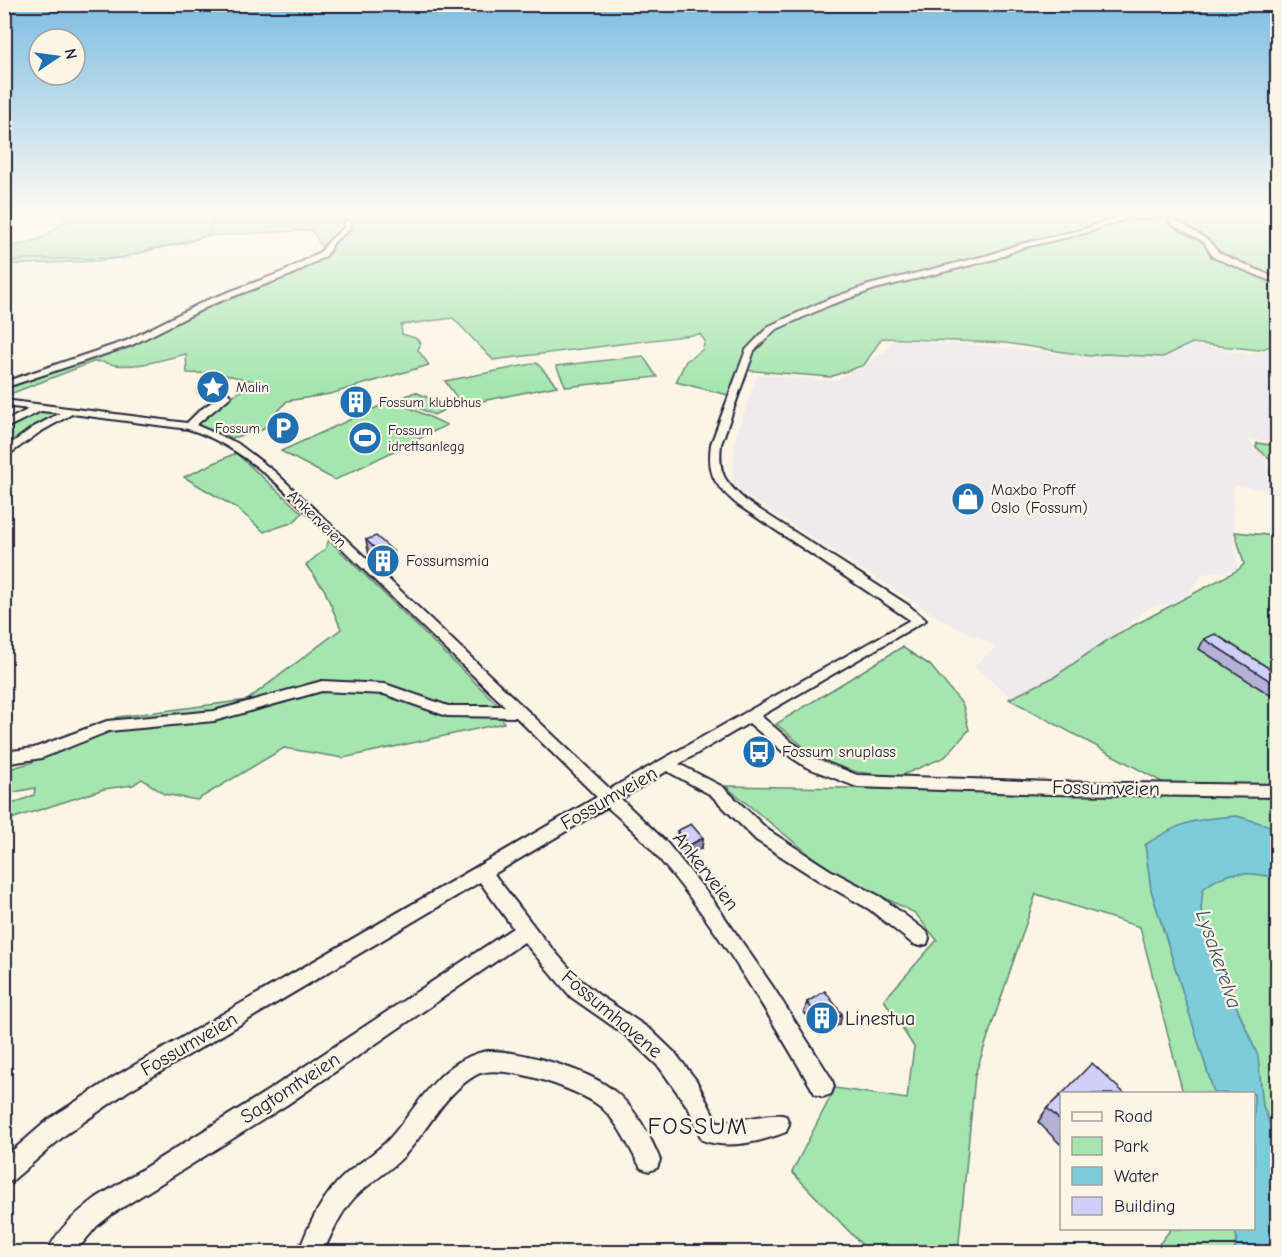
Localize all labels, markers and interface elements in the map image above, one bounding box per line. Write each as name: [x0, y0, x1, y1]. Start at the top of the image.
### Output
north arrow: [27, 27, 87, 87]
text: N: [61, 47, 81, 61]
place icon: Malin: [195, 369, 231, 405]
place label: Malin: [236, 379, 269, 396]
building icon: Fossum klubbhus: [338, 384, 374, 420]
place label: Fossum klubbhus: [379, 394, 481, 411]
parking icon: Fossum: [265, 410, 301, 446]
place label: Fossum: [215, 420, 260, 437]
sports icon: Fossum idrettsanlegg: [347, 420, 383, 456]
place label: Fossum idrettsanlegg: [388, 422, 465, 455]
shop icon: Maxbo Proff Oslo (Fossum): [950, 481, 986, 517]
place label: Maxbo Proff Oslo (Fossum): [991, 481, 1088, 517]
street label: Ankerveien: [284, 487, 350, 551]
building icon: Fossumsmia: [365, 543, 401, 579]
place label: Fossumsmia: [406, 552, 489, 570]
bus stop icon: Fossum snuplass: [741, 734, 777, 770]
place label: Fossum snuplass: [782, 743, 896, 761]
street label: Fossumveien: [557, 761, 661, 835]
street label: Fossumveien: [1052, 776, 1160, 800]
street label: Ankerveien: [668, 827, 744, 915]
water label: Lysakerelva: [1191, 907, 1247, 1012]
street label: Fossumhavene: [557, 965, 667, 1063]
building icon: Linestua: [804, 1000, 840, 1036]
street label: Fossumveien: [137, 1007, 241, 1081]
place label: Linestua: [845, 1007, 915, 1030]
street label: Sagtomtveien: [236, 1047, 344, 1129]
legend: [1060, 1092, 1255, 1230]
text: Road: [1114, 1106, 1153, 1127]
district label: FOSSUM: [648, 1112, 748, 1140]
text: Park: [1114, 1136, 1149, 1157]
text: Water: [1114, 1166, 1159, 1187]
text: Building: [1114, 1196, 1176, 1217]

